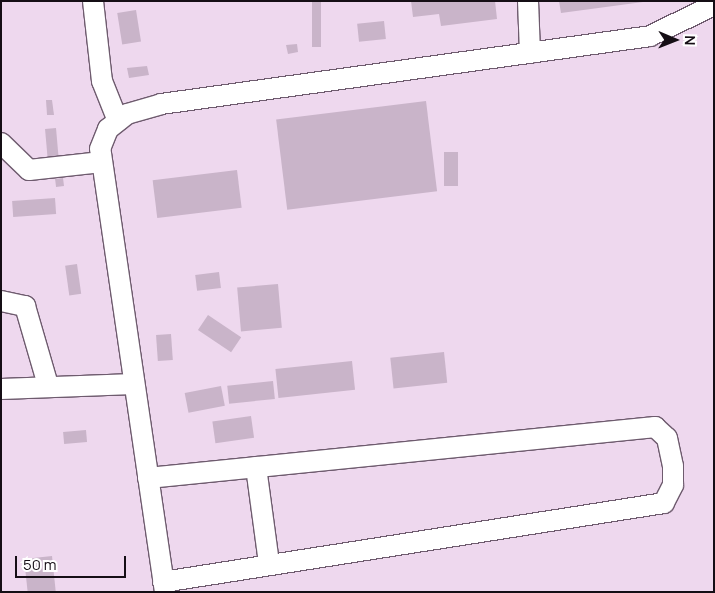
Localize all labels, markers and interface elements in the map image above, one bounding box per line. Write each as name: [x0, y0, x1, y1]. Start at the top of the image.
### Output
north arrow: [650, 15, 700, 65]
text: N: [681, 35, 700, 45]
scale bar: [18, 546, 129, 578]
text: 50 m: [23, 554, 57, 575]

